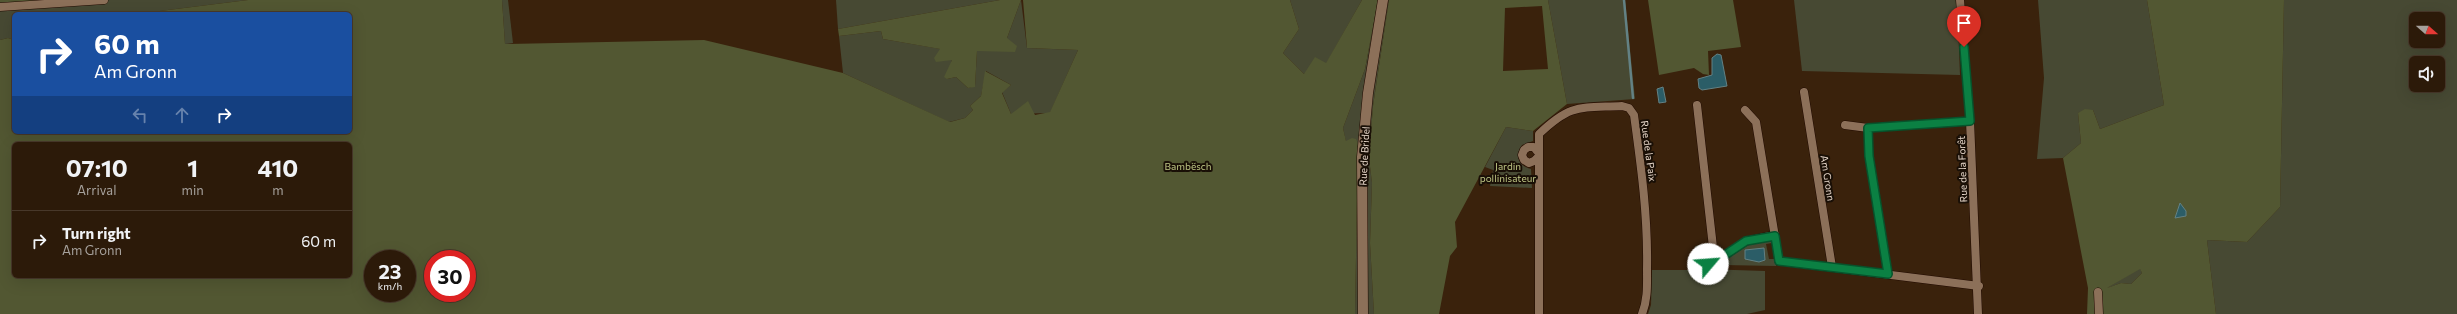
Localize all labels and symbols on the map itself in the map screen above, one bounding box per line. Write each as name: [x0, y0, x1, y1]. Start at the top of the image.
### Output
pin: [1947, 6, 1981, 47]
north arrow: [2409, 12, 2445, 48]
street label: Rue de la Paix: [1639, 120, 1659, 183]
street label: Rue de Bridel: [1356, 126, 1372, 186]
street label: Rue de la Forêt: [1955, 135, 1969, 203]
street label: Am Gronn: [1818, 154, 1838, 202]
park label: Bambësch: [1165, 160, 1211, 172]
park label: Jardin pollinisateur: [1480, 160, 1536, 184]
position arrow: [1687, 243, 1729, 285]
speed limit sign: 30: [424, 250, 476, 302]

